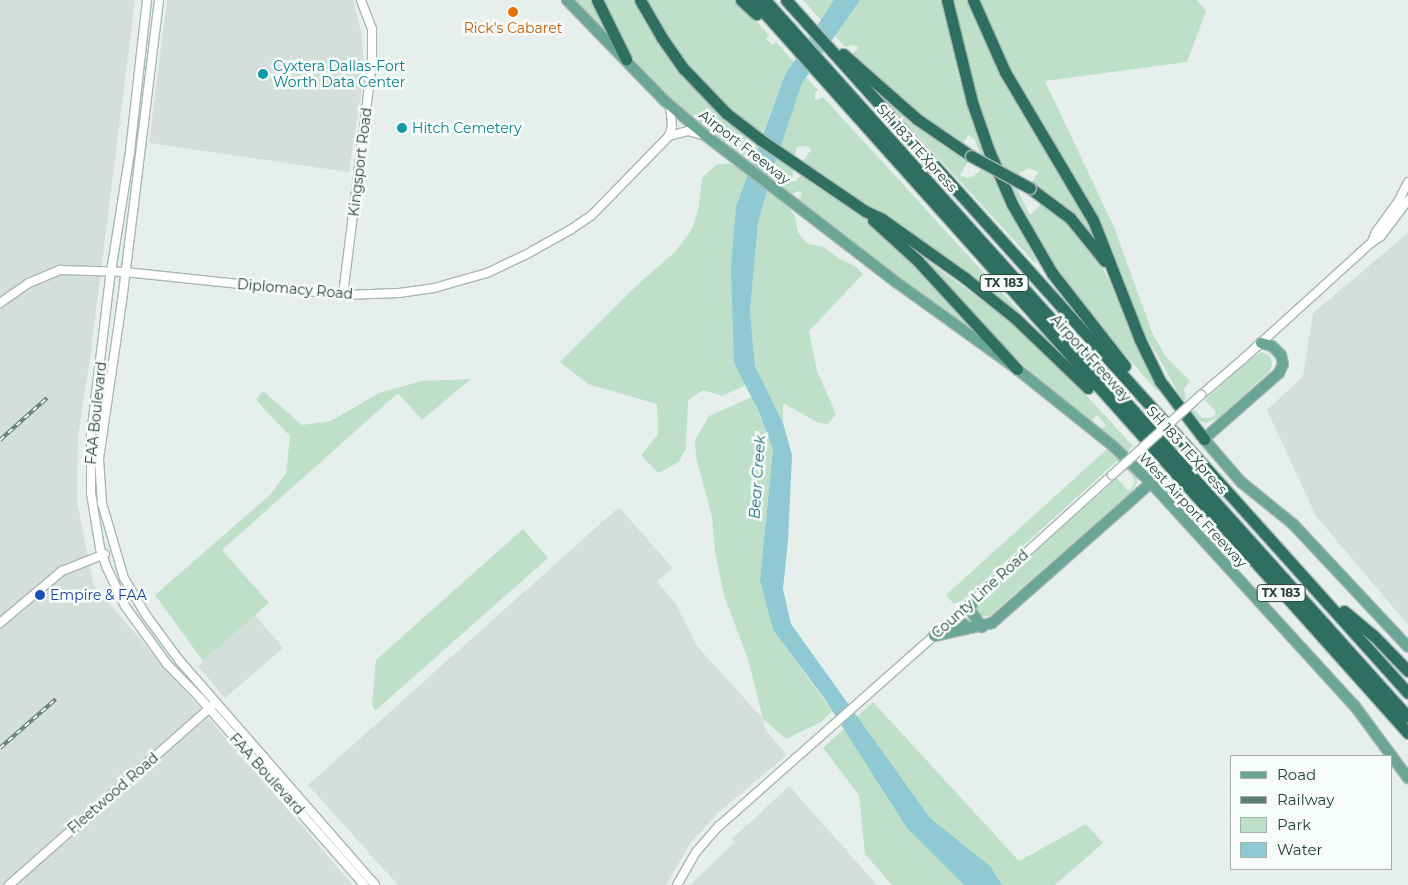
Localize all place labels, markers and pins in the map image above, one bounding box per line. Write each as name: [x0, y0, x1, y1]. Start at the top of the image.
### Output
marker: Rick's Cabaret: [507, 6, 519, 18]
place label: Rick's Cabaret: [464, 20, 562, 36]
place label: Cyxtera Dallas-Fort Worth Data Center: [273, 58, 405, 90]
marker: Cyxtera Dallas-Fort Worth Data Center: [257, 68, 269, 80]
place label: Hitch Cemetery: [412, 120, 522, 136]
marker: Hitch Cemetery: [396, 122, 408, 134]
place label: Empire & FAA: [50, 587, 147, 603]
marker: Empire & FAA: [34, 589, 46, 601]

